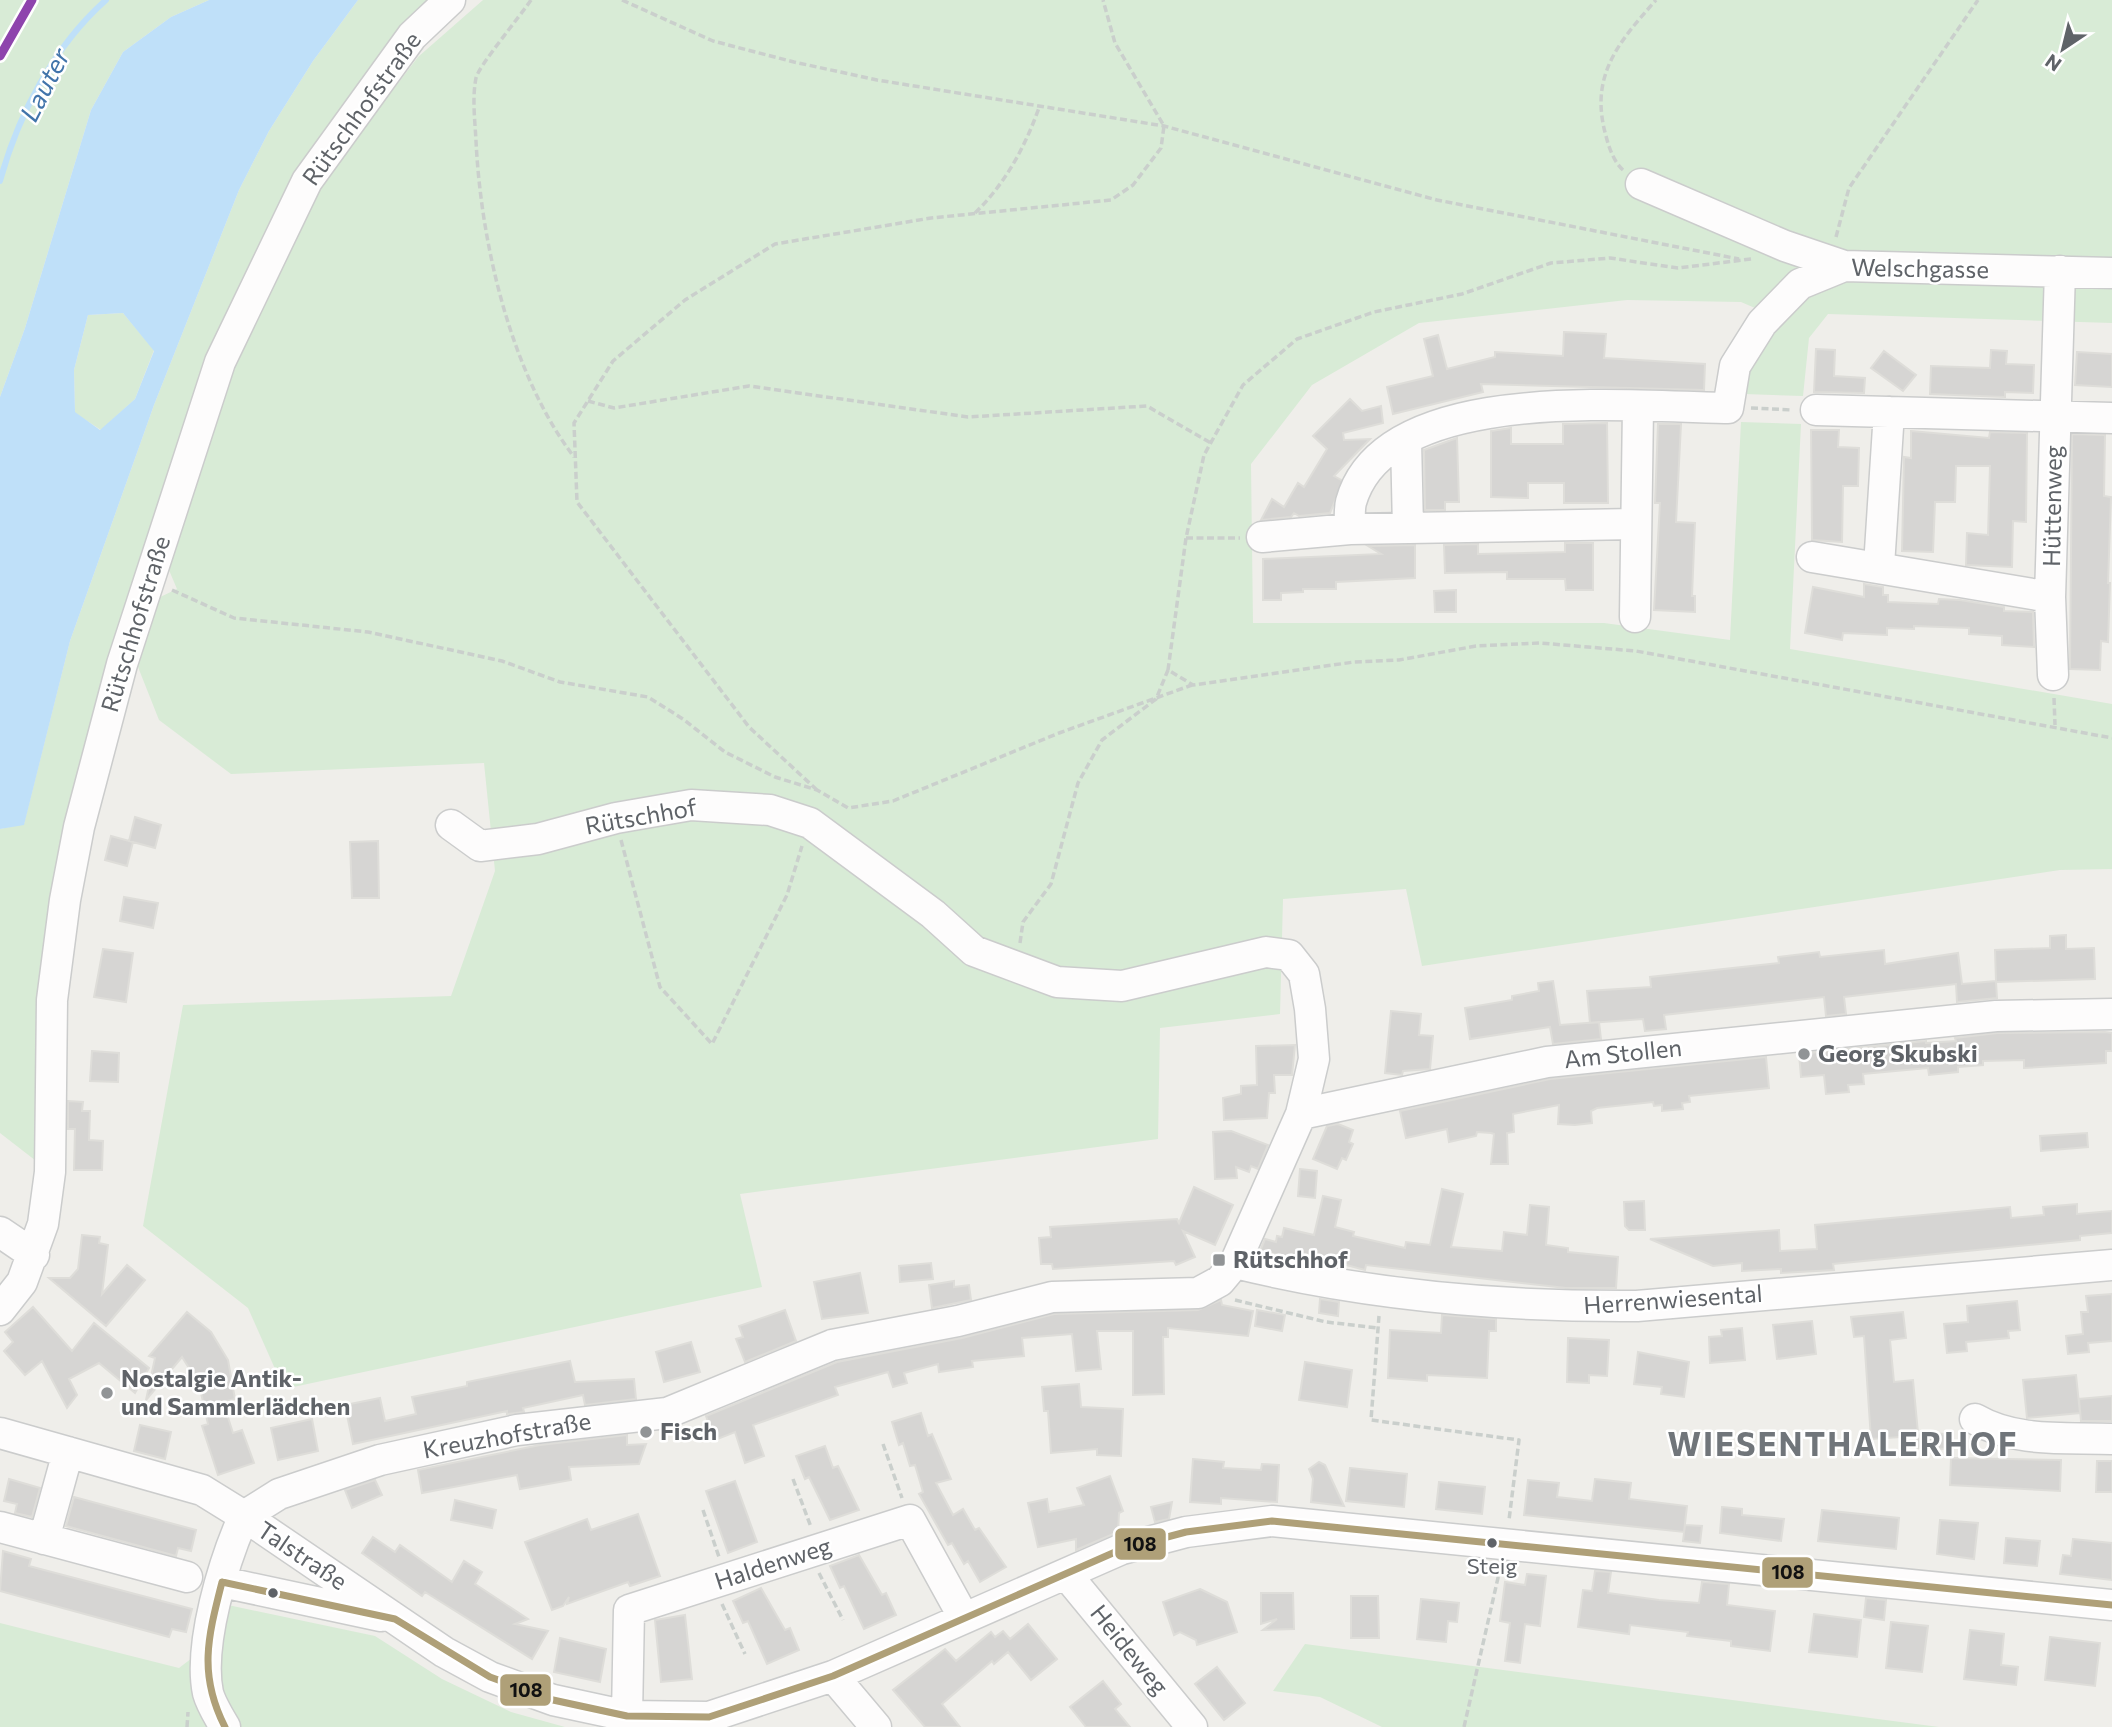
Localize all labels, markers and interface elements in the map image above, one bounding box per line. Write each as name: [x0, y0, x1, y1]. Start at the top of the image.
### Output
north arrow: [2028, 14, 2098, 84]
street label: Rütschhofstraße: [295, 26, 426, 191]
water label: Lauter: [12, 41, 76, 126]
text: N: [2041, 50, 2065, 77]
street label: Welschgasse: [1851, 252, 1989, 283]
street label: Hüttenweg: [2036, 445, 2067, 567]
street label: Rütschhofstraße: [94, 532, 175, 715]
street label: Rütschhof: [583, 791, 699, 840]
street label: Am Stollen: [1562, 1032, 1683, 1073]
place label: Georg Skubski: [1818, 1038, 1978, 1067]
marker: Georg Skubski: [1796, 1046, 1812, 1062]
place label: Rütschhof: [1233, 1244, 1348, 1273]
marker: Rütschhof: [1211, 1252, 1227, 1268]
street label: Herrenwiesental: [1582, 1278, 1763, 1319]
place label: Nostalgie Antik- und Sammlerlädchen: [121, 1363, 350, 1420]
marker: Nostalgie Antik- und Sammlerlädchen: [99, 1385, 115, 1401]
street label: Kreuzhofstraße: [420, 1405, 593, 1464]
place label: Fisch: [660, 1416, 717, 1445]
district label: WIESENTHALERHOF: [1668, 1423, 2018, 1463]
marker: Fisch: [638, 1424, 654, 1440]
street label: Talstraße: [253, 1514, 353, 1595]
line badge: 108: [1114, 1527, 1167, 1561]
street label: Haldenweg: [710, 1530, 835, 1595]
text: 108: [1124, 1532, 1156, 1555]
marker: Steig: [1485, 1536, 1499, 1550]
place label: Steig: [1467, 1552, 1517, 1579]
line badge: 108: [1761, 1556, 1814, 1589]
text: 108: [1772, 1560, 1804, 1583]
unlabelled marker: [266, 1586, 280, 1600]
street label: Heideweg: [1085, 1598, 1175, 1700]
line badge: 108: [499, 1673, 552, 1707]
text: 108: [510, 1678, 542, 1701]

